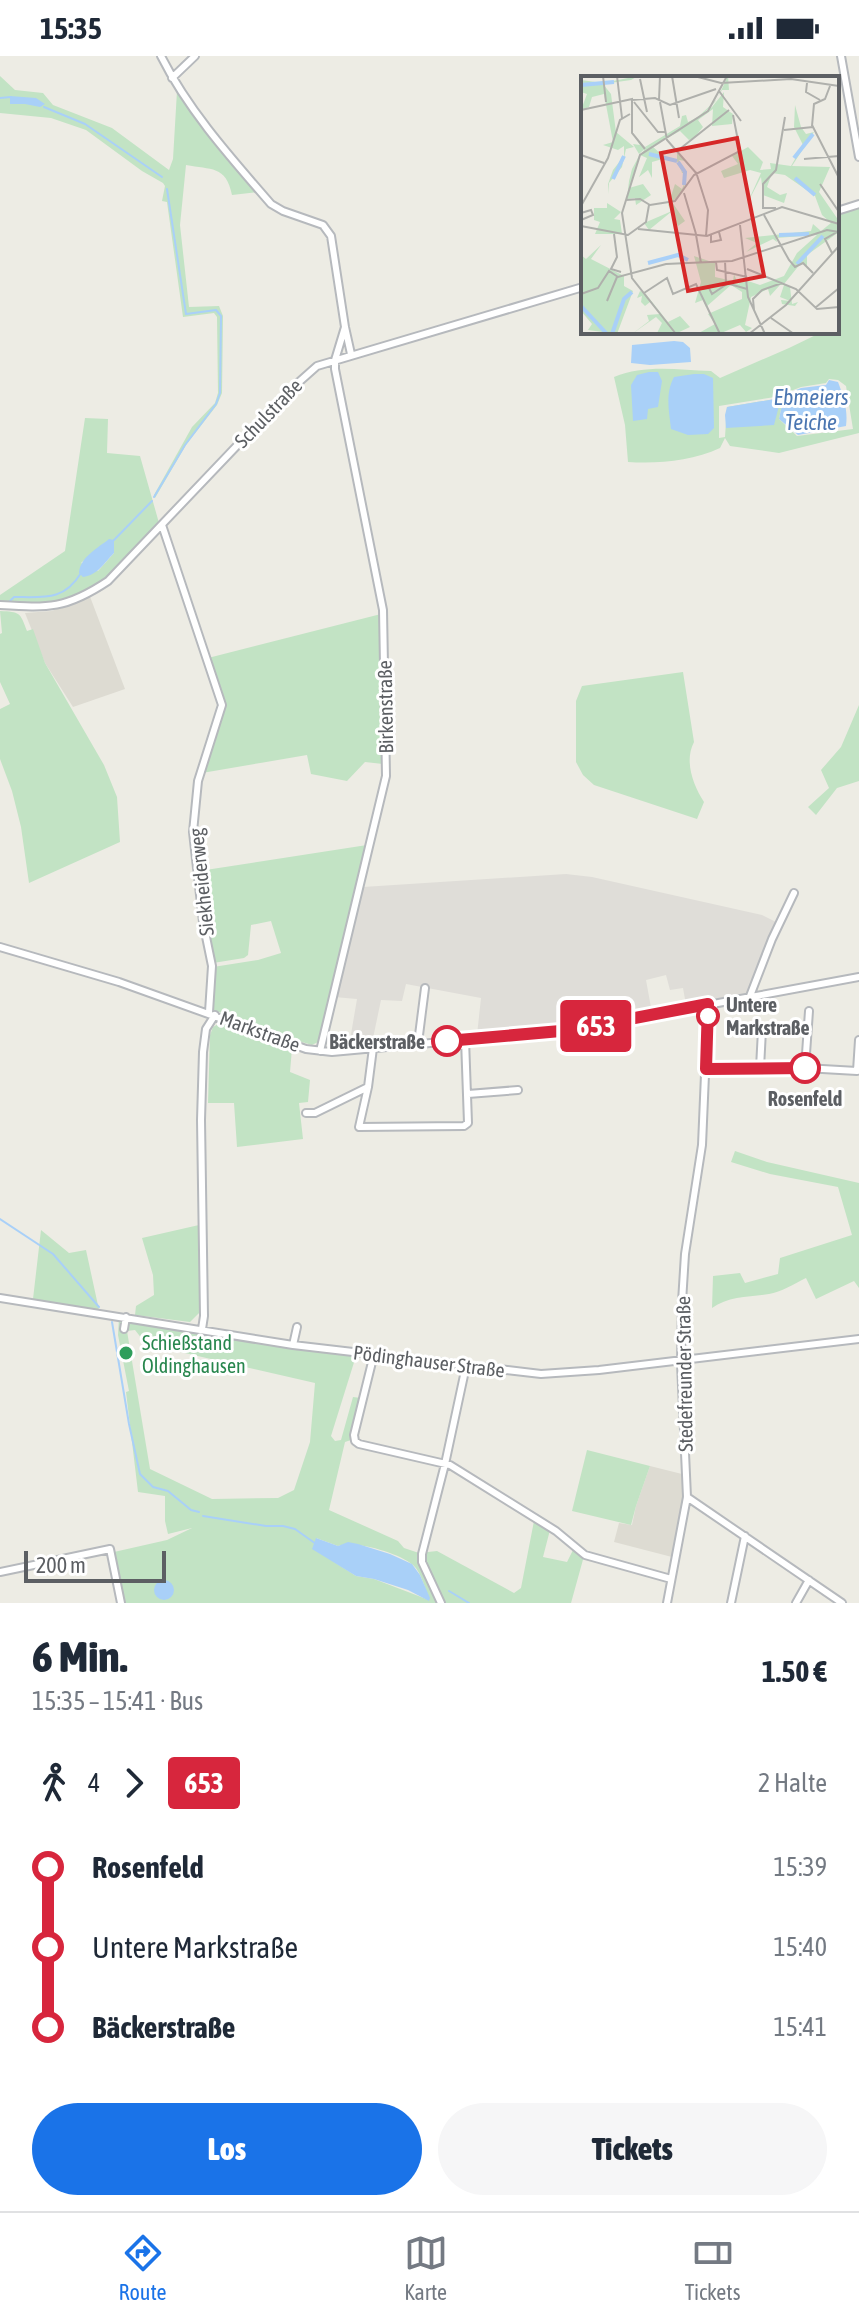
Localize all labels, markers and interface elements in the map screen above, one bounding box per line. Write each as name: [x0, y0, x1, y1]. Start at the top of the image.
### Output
text: 15:35: [40, 11, 102, 45]
inset map: [581, 76, 839, 334]
street label: Schulstraße: [230, 374, 306, 452]
water label: Ebmeiers Teiche: [774, 384, 849, 435]
street label: Birkenstraße: [373, 660, 397, 754]
street label: Siekheiderweg: [184, 827, 218, 937]
place label: Untere Markstraße: [726, 993, 810, 1039]
line badge: 653: [550, 1000, 642, 1052]
marker: Untere Markstraße: [697, 1005, 719, 1027]
street label: Markstraße: [217, 1006, 303, 1056]
text: 653: [576, 1010, 616, 1042]
marker: Bäckerstraße: [432, 1026, 462, 1056]
place label: Bäckerstraße: [329, 1030, 425, 1053]
marker: Rosenfeld: [790, 1053, 820, 1083]
place label: Rosenfeld: [768, 1087, 842, 1110]
street label: Stedefreunder Straße: [671, 1296, 697, 1452]
place label: Schießstand Oldinghausen: [142, 1331, 246, 1377]
street label: Pödinghauser Straße: [352, 1340, 506, 1382]
marker: Schießstand Oldinghausen: [117, 1344, 135, 1362]
scale bar: [24, 1547, 166, 1583]
text: 200 m: [36, 1552, 86, 1578]
text: 6 Min.: [32, 1631, 127, 1681]
text: 1.50 €: [762, 1654, 827, 1688]
text: 15:35 – 15:41 · Bus: [32, 1686, 203, 1716]
icon: walk: [32, 1761, 76, 1805]
icon: forward: [112, 1761, 156, 1805]
text: 653: [184, 1767, 224, 1799]
text: 4: [88, 1768, 100, 1798]
text: 2 Halte: [758, 1768, 827, 1798]
text: Rosenfeld: [92, 1850, 204, 1884]
text: 15:39: [773, 1852, 827, 1882]
text: Untere Markstraße: [92, 1930, 298, 1964]
text: 15:40: [773, 1932, 827, 1962]
text: Bäckerstraße: [92, 2010, 236, 2044]
text: 15:41: [773, 2012, 827, 2042]
button: Los: [32, 2103, 422, 2195]
button: Tickets: [438, 2103, 827, 2195]
tab: Route: [119, 2231, 167, 2305]
tab: Karte: [404, 2231, 448, 2305]
tab: Tickets: [685, 2231, 740, 2305]

